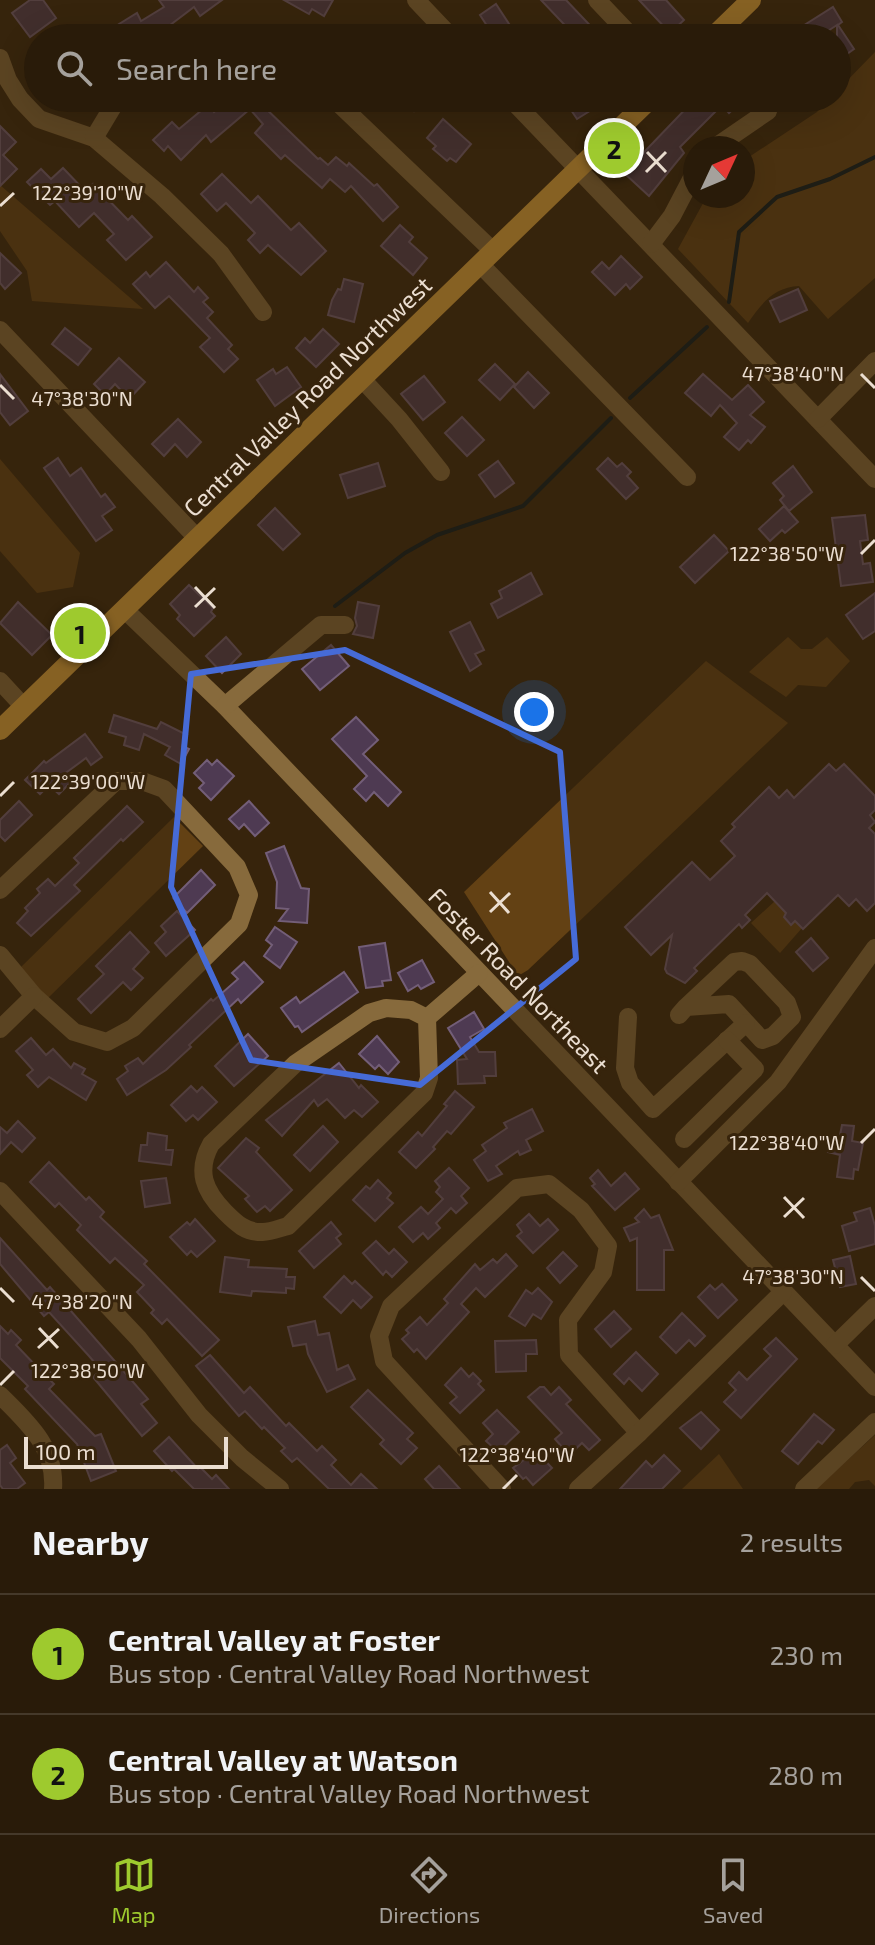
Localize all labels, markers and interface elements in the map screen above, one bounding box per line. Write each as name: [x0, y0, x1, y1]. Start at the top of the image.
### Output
search box: [24, 24, 851, 112]
icon: search: [52, 46, 96, 90]
text: Search here: [116, 50, 277, 86]
pin: 2: [588, 118, 640, 178]
north arrow: [683, 136, 755, 208]
text: 122°39'10"W: [33, 180, 143, 204]
street label: Central Valley Road Northwest: [177, 270, 437, 522]
text: 47°38'40"N: [742, 361, 844, 385]
text: 47°38'30"N: [31, 386, 133, 410]
text: 122°38'50"W: [730, 541, 844, 565]
pin: 1: [54, 603, 106, 663]
your location: [514, 692, 554, 732]
text: 122°39'00"W: [31, 769, 145, 793]
street label: Foster Road Northeast: [423, 881, 615, 1079]
text: 122°38'40"W: [729, 1130, 845, 1154]
text: 47°38'30"N: [742, 1264, 844, 1288]
text: 47°38'20"N: [31, 1289, 133, 1313]
text: 122°38'50"W: [31, 1358, 145, 1382]
scale bar: [24, 1433, 228, 1469]
text: 100 m: [36, 1438, 95, 1464]
text: 122°38'40"W: [459, 1442, 575, 1466]
text: Nearby: [32, 1521, 149, 1562]
text: 2 results: [740, 1526, 843, 1557]
text: Central Valley at Foster: [108, 1621, 440, 1657]
text: 1: [52, 1639, 64, 1670]
text: 230 m: [770, 1639, 843, 1670]
text: Bus stop · Central Valley Road Northwest: [108, 1657, 590, 1688]
text: Central Valley at Watson: [108, 1741, 458, 1777]
text: 2: [50, 1759, 66, 1790]
text: 280 m: [768, 1759, 843, 1790]
text: Bus stop · Central Valley Road Northwest: [108, 1777, 590, 1808]
tab: Map: [112, 1853, 156, 1927]
tab: Directions: [379, 1853, 480, 1927]
tab: Saved: [703, 1853, 763, 1927]

